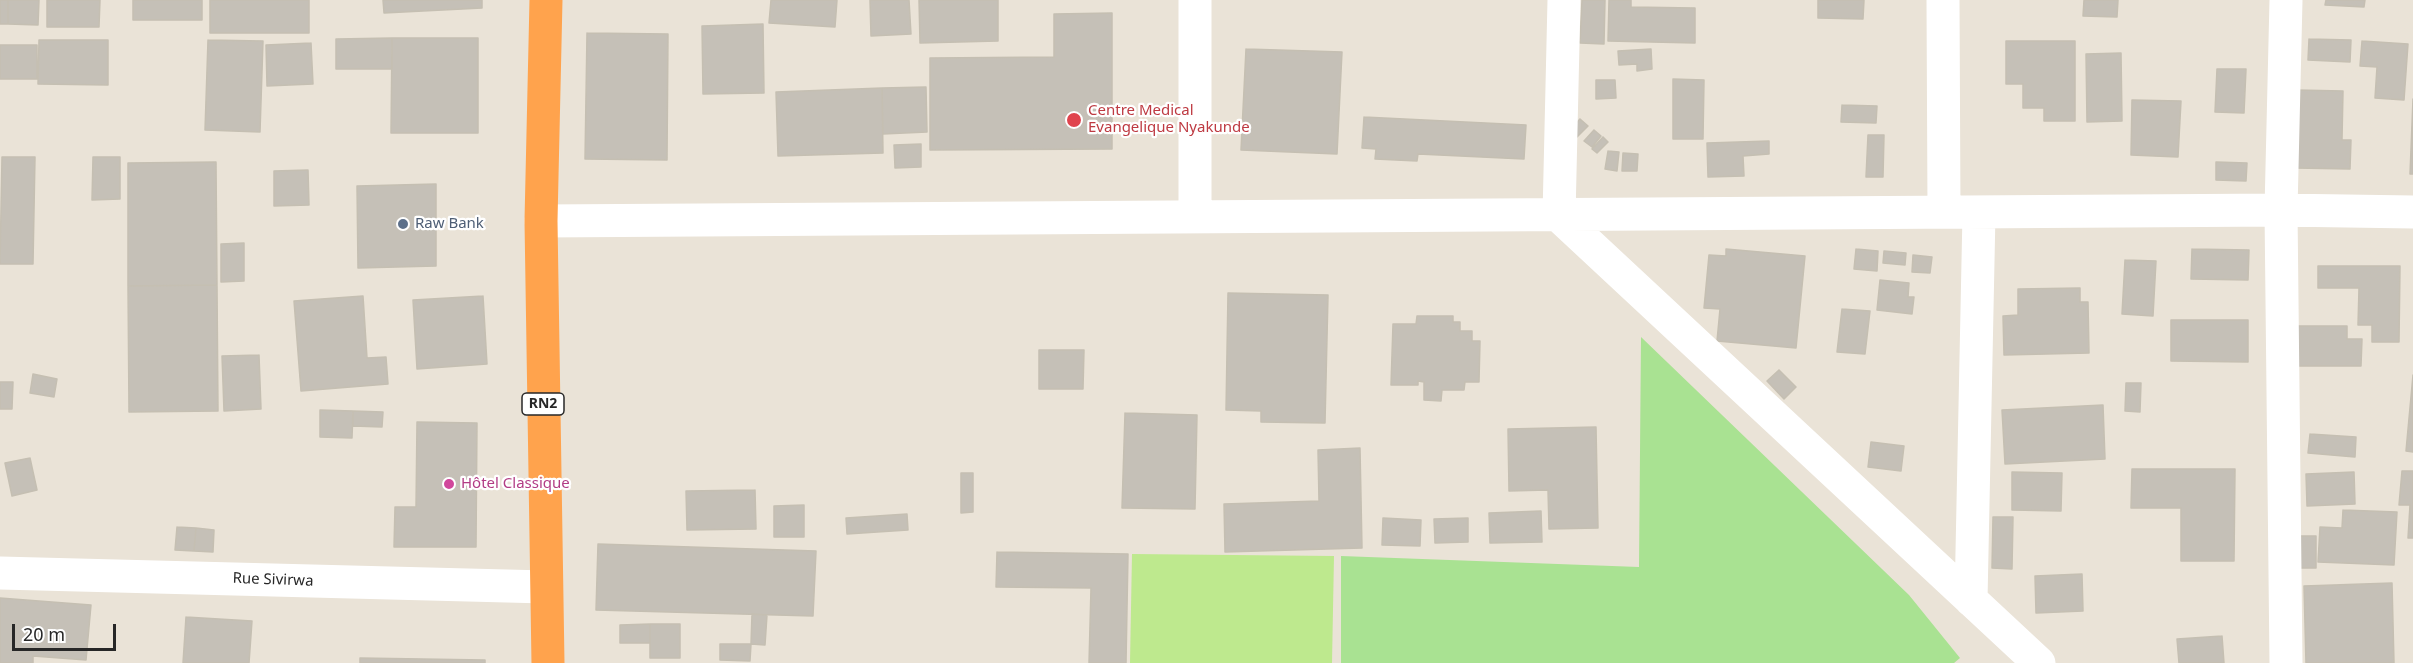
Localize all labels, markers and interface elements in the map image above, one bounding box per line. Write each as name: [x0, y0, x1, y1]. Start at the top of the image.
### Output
place label: Centre Medical Evangelique Nyakunde: [1088, 102, 1250, 137]
marker: Centre Medical Evangelique Nyakunde: [1065, 111, 1083, 129]
place label: Raw Bank: [415, 215, 484, 233]
marker: Raw Bank: [396, 217, 410, 231]
road number: RN2: [522, 393, 564, 415]
place label: Hôtel Classique: [461, 475, 570, 493]
marker: Hôtel Classique: [442, 477, 456, 491]
street label: Rue Sivirwa: [232, 570, 314, 590]
scale bar: [15, 612, 118, 650]
text: 20 m: [23, 622, 65, 646]

